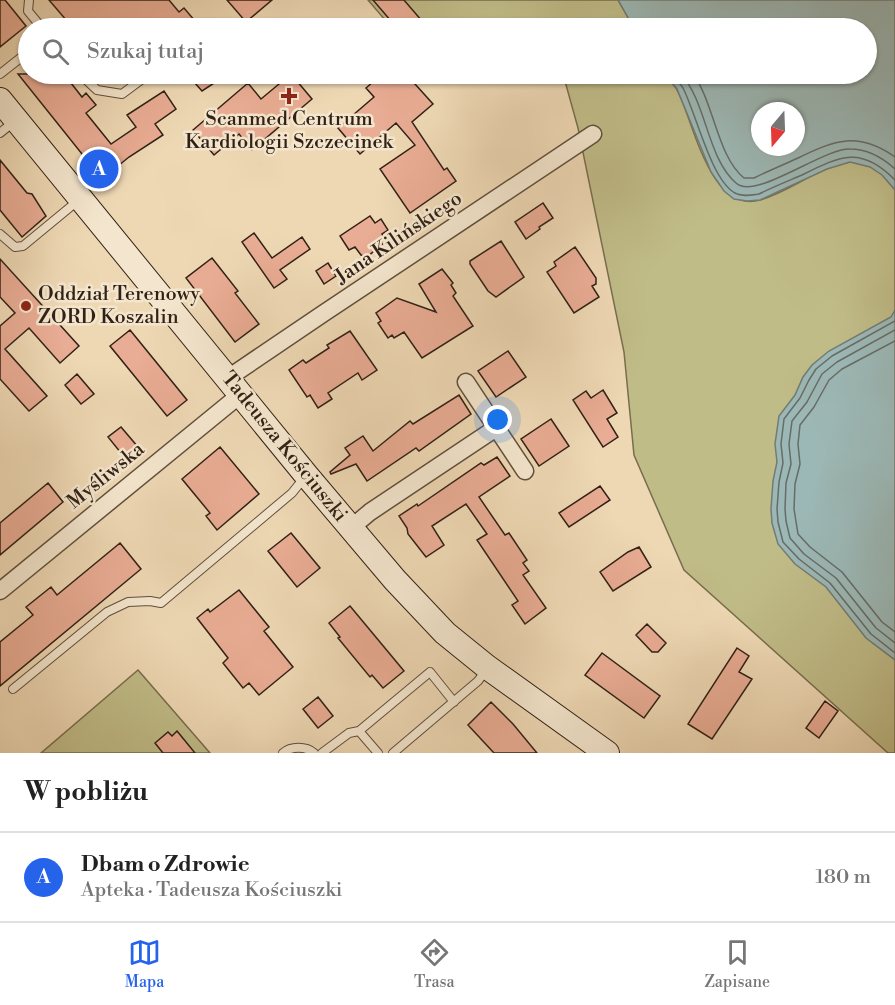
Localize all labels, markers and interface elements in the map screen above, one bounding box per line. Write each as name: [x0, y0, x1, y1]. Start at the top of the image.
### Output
search box: [18, 18, 877, 84]
icon: search: [39, 35, 72, 68]
text: Szukaj tutaj: [87, 38, 204, 65]
marker: Scanmed Centrum Kardiologii Szczecinek: [280, 87, 298, 105]
north arrow: [751, 102, 805, 156]
place label: Scanmed Centrum Kardiologii Szczecinek: [185, 107, 395, 155]
pin: A: [80, 146, 118, 192]
street label: Jana Kilińskiego: [330, 186, 467, 290]
place label: Oddział Terenowy ZORD Koszalin: [38, 282, 200, 330]
marker: Oddział Terenowy ZORD Koszalin: [19, 299, 33, 313]
street label: Tadeusza Kościuszki: [216, 367, 353, 528]
your location: [483, 405, 512, 434]
street label: Myśliwska: [62, 437, 151, 515]
text: W pobliżu: [24, 776, 148, 808]
text: Dbam o Zdrowie: [81, 851, 249, 878]
text: A: [36, 865, 51, 890]
text: 180 m: [816, 865, 871, 890]
text: Apteka · Tadeusza Kościuszki: [81, 878, 342, 903]
tab: Mapa: [125, 936, 164, 992]
tab: Trasa: [414, 936, 455, 992]
tab: Zapisane: [704, 936, 770, 992]

